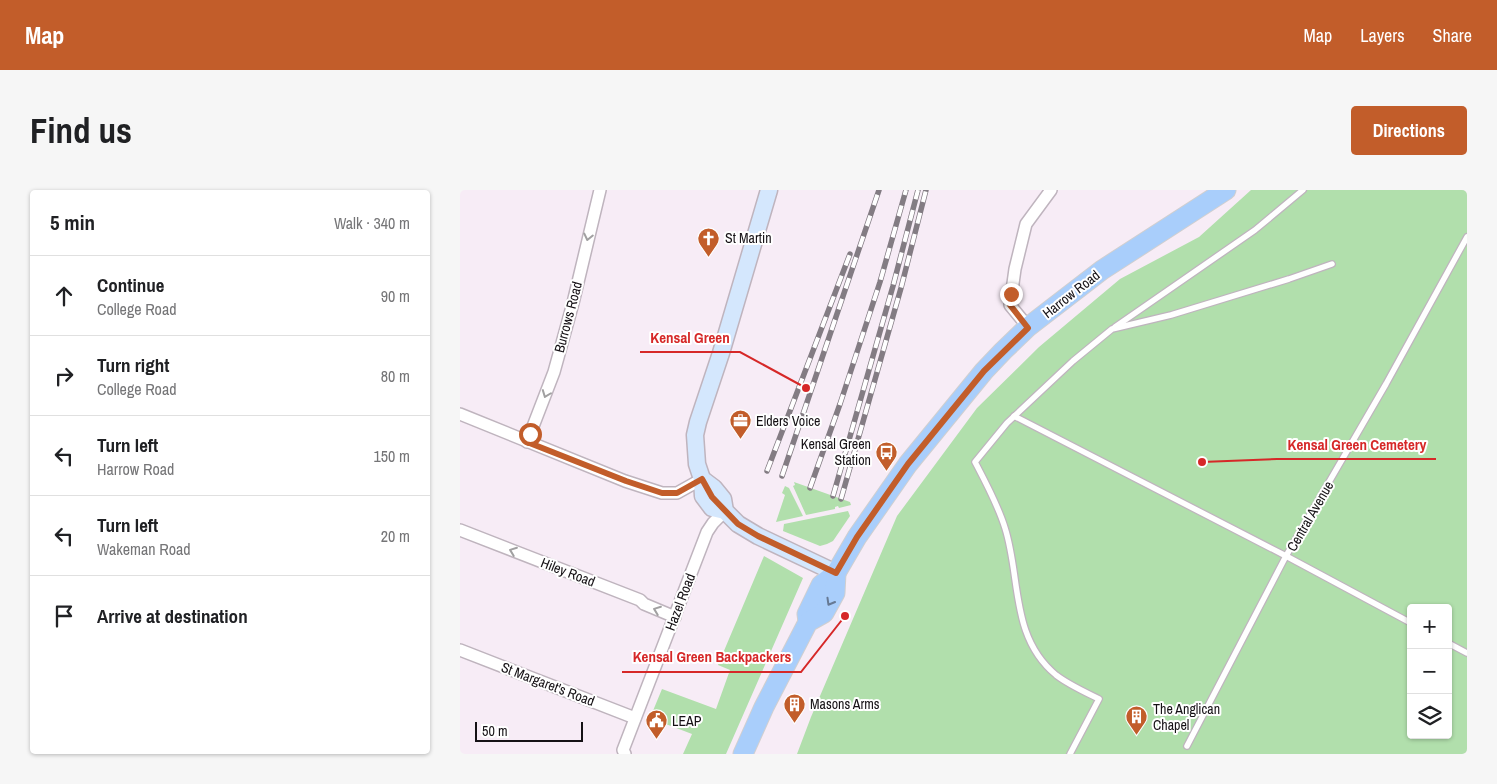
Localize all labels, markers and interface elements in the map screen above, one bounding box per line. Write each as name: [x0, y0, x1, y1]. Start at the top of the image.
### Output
text: Map: [25, 19, 64, 51]
text: Map: [1304, 23, 1332, 48]
text: Layers: [1360, 23, 1405, 48]
text: Share: [1433, 23, 1472, 48]
button: Directions: [1351, 106, 1467, 155]
text: Find us: [30, 107, 132, 154]
text: 5 min: [50, 208, 95, 237]
text: Walk · 340 m: [334, 212, 410, 234]
church icon: St Martin: [697, 226, 721, 257]
place label: St Martin: [725, 229, 772, 247]
one-way arrow: [583, 233, 594, 242]
street label: Harrow Road: [1039, 266, 1103, 322]
text: Continue: [97, 272, 165, 298]
street label: Burrows Road: [550, 280, 586, 354]
icon: ahead: [50, 282, 78, 310]
route end: [1000, 283, 1023, 306]
text: 90 m: [381, 285, 410, 307]
text: College Road: [97, 298, 177, 320]
callout: Kensal Green: [640, 322, 740, 352]
text: Kensal Green: [650, 327, 730, 348]
text: Turn right: [97, 352, 169, 378]
icon: right: [50, 362, 78, 390]
text: 80 m: [381, 365, 410, 387]
text: College Road: [97, 378, 177, 400]
one-way arrow: [541, 389, 552, 398]
office icon: Elders Voice: [728, 409, 752, 440]
place label: Elders Voice: [756, 412, 820, 430]
route start: [519, 423, 542, 446]
callout: Kensal Green Cemetery: [1277, 429, 1436, 459]
text: Turn left: [97, 432, 158, 458]
text: Kensal Green Cemetery: [1288, 434, 1427, 455]
place label: Kensal Green Station: [801, 435, 871, 469]
bus stop icon: Kensal Green Station: [875, 440, 899, 471]
icon: left: [50, 442, 78, 470]
text: 150 m: [374, 445, 410, 467]
text: Harrow Road: [97, 458, 174, 480]
street label: Central Avenue: [1283, 478, 1337, 554]
text: Turn left: [97, 512, 158, 538]
icon: left: [50, 522, 78, 550]
text: 20 m: [381, 525, 410, 547]
text: Wakeman Road: [97, 538, 191, 560]
one-way arrow: [509, 547, 518, 557]
street label: Hiley Road: [538, 553, 598, 591]
street label: Hazel Road: [661, 571, 699, 633]
one-way arrow: [826, 597, 836, 606]
icon: arrive: [50, 602, 78, 630]
text: Arrive at destination: [97, 603, 248, 629]
map controls: [1407, 604, 1452, 739]
button: +: [1407, 604, 1452, 649]
one-way arrow: [653, 605, 662, 616]
callout: Kensal Green Backpackers: [622, 642, 801, 672]
text: Kensal Green Backpackers: [633, 646, 791, 667]
button: −: [1407, 649, 1452, 694]
street label: St Margaret's Road: [499, 658, 597, 710]
building icon: Masons Arms: [782, 692, 806, 723]
button: layers: [1407, 694, 1452, 739]
place label: Masons Arms: [810, 695, 880, 713]
place label: The Anglican Chapel: [1153, 700, 1220, 734]
building icon: The Anglican Chapel: [1125, 705, 1149, 736]
public building icon: LEAP: [644, 709, 668, 740]
place label: LEAP: [672, 712, 702, 730]
scale bar: [475, 719, 582, 742]
text: 50 m: [482, 722, 508, 740]

